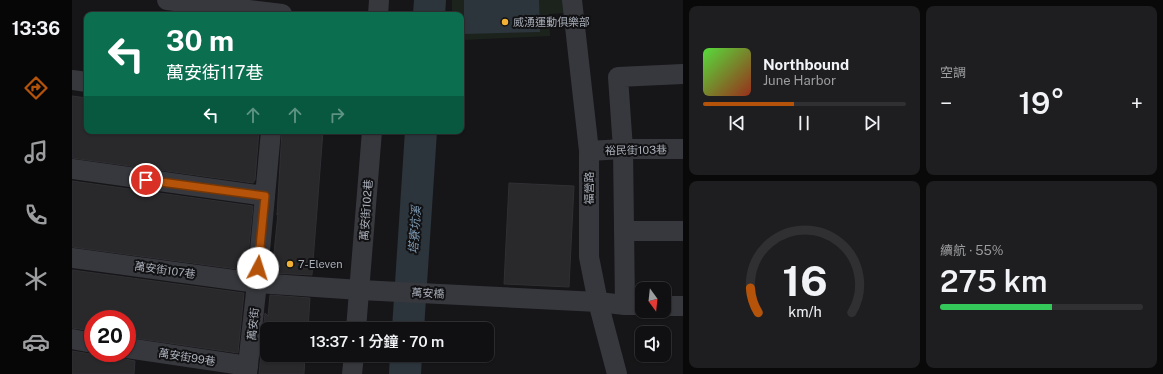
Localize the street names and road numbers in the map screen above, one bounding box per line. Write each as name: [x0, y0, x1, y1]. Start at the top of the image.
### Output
street label: 裕民街103巷: [605, 143, 667, 157]
street label: 福營路: [583, 172, 595, 205]
street label: 萬安街102巷: [358, 179, 374, 241]
street label: 萬安街107巷: [134, 260, 196, 280]
street label: 萬安橋: [411, 286, 445, 300]
street label: 萬安街: [245, 307, 261, 341]
street label: 萬安街99巷: [158, 347, 216, 367]

